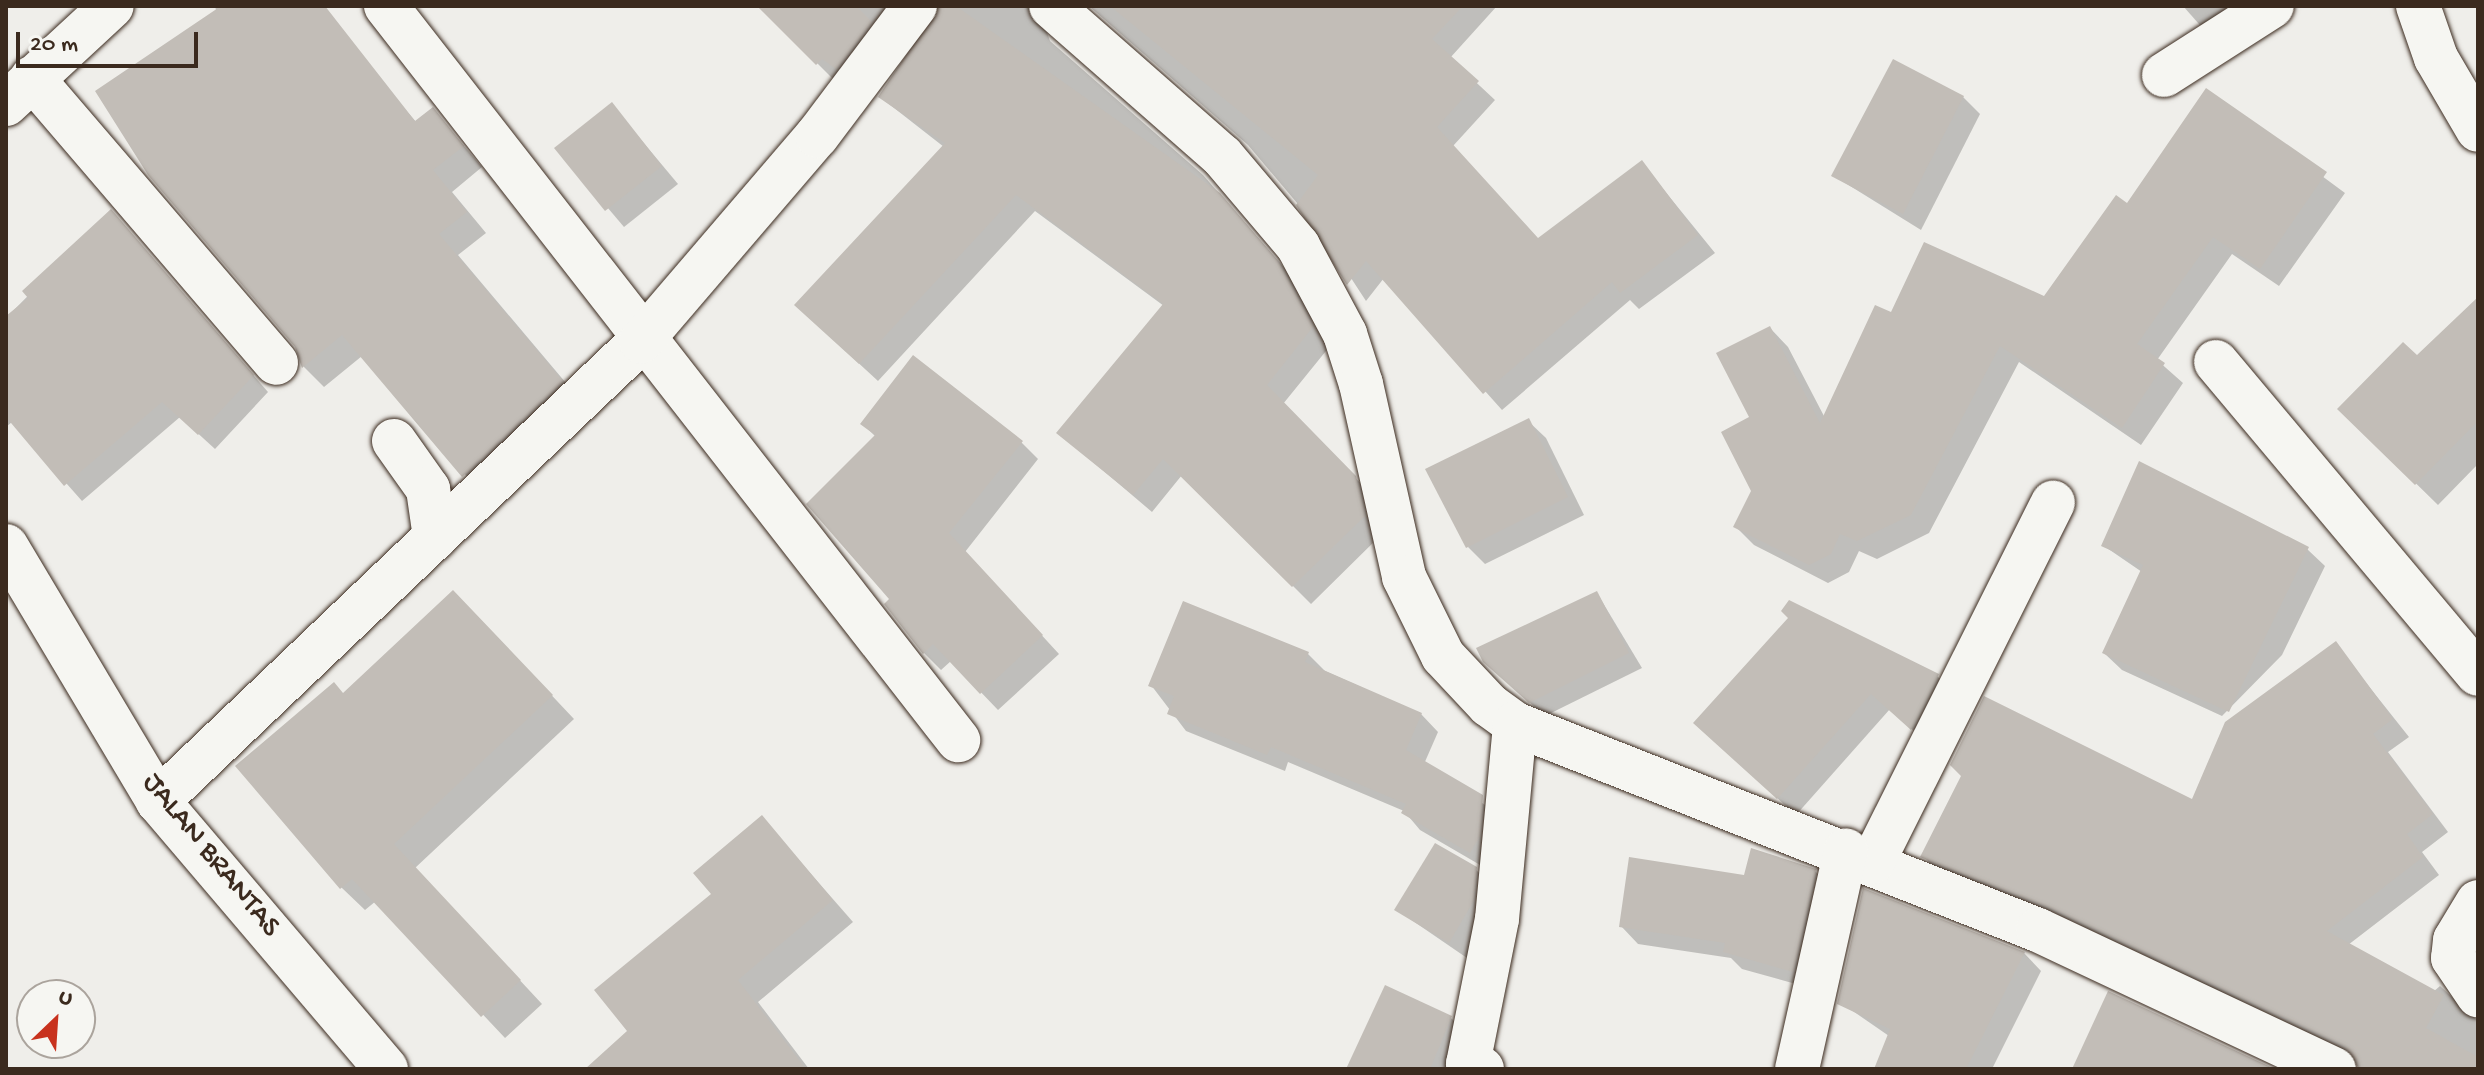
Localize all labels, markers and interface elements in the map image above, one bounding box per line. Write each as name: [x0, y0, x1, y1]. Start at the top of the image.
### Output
scale bar: [20, 16, 202, 66]
text: 20 m: [30, 31, 78, 60]
street label: JALAN BRANTAS: [133, 767, 287, 945]
north arrow: [16, 979, 96, 1059]
text: U: [54, 985, 77, 1014]

